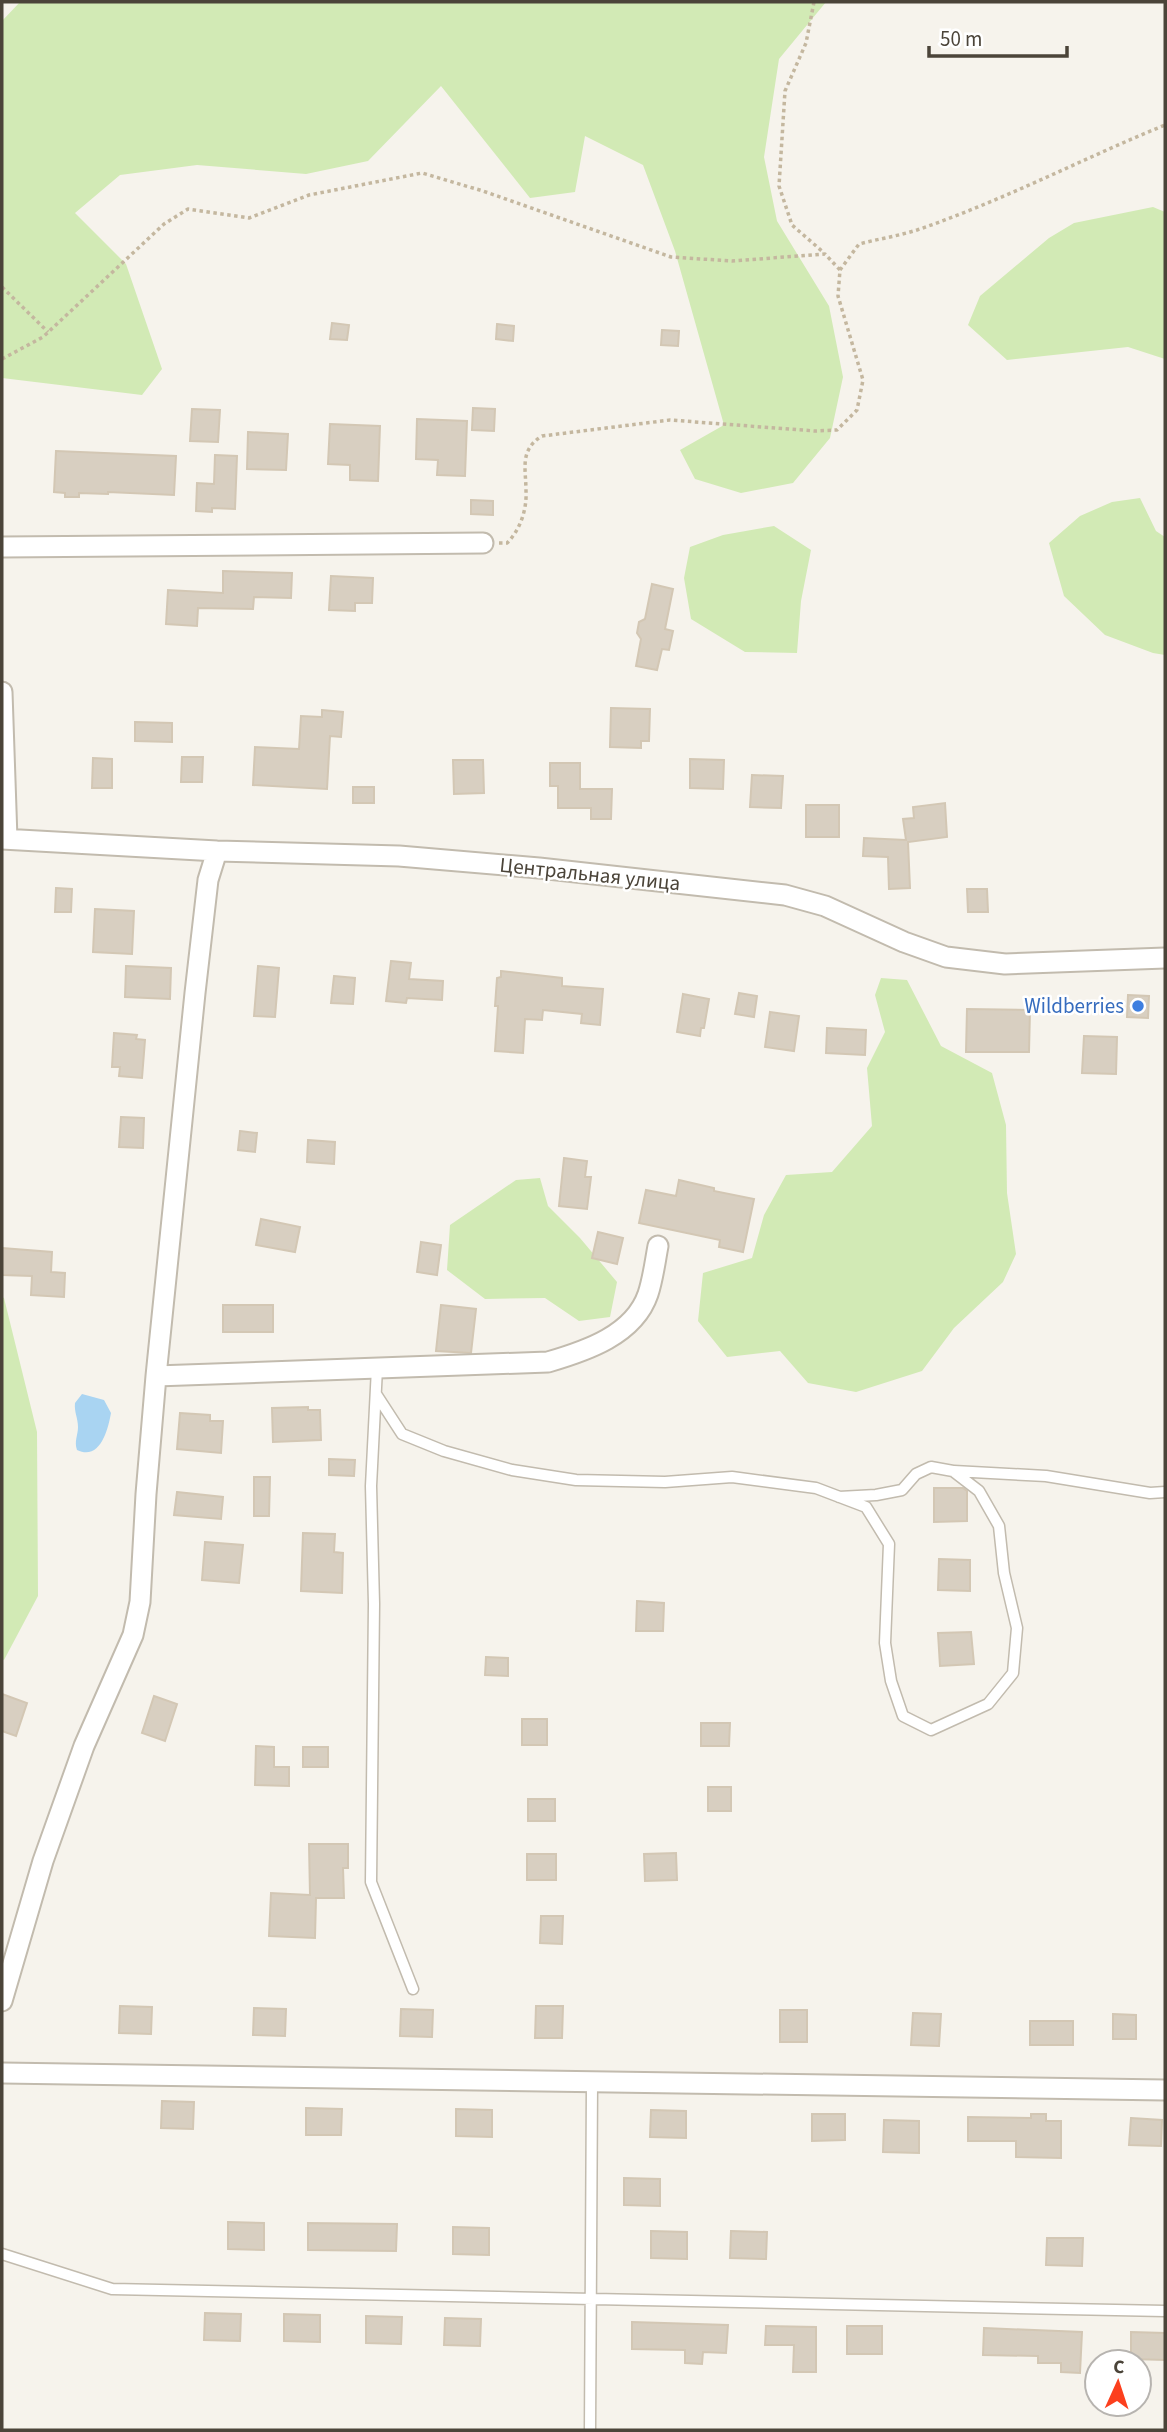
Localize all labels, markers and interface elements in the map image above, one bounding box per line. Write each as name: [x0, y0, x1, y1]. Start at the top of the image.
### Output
scale bar: [929, 14, 1067, 58]
text: 50 m: [940, 24, 982, 54]
street label: Центральная улица: [498, 850, 682, 898]
place label: Wildberries: [1024, 991, 1124, 1021]
marker: Wildberries: [1130, 998, 1146, 1014]
north arrow: [1083, 2348, 1153, 2418]
text: С: [1113, 2354, 1125, 2381]

